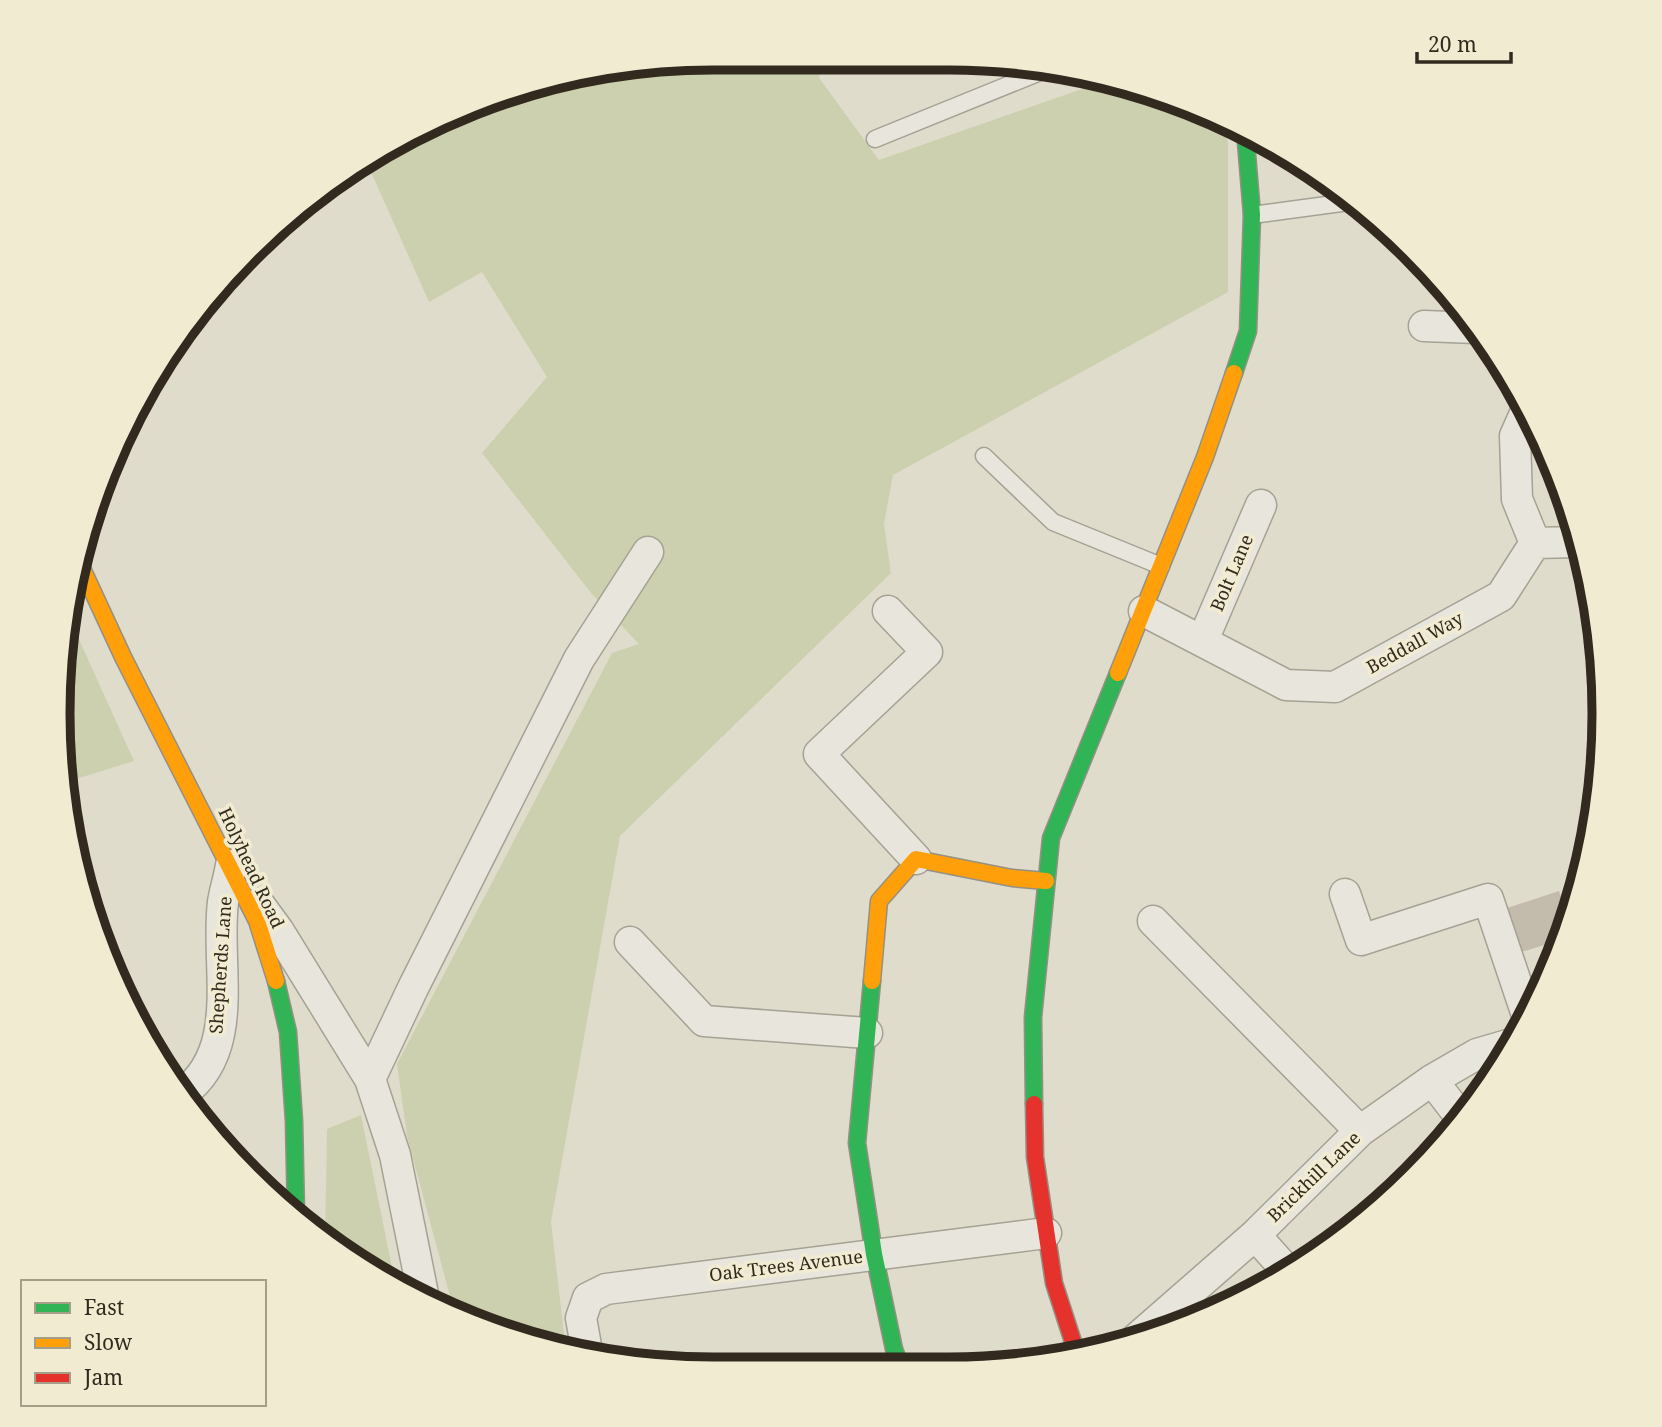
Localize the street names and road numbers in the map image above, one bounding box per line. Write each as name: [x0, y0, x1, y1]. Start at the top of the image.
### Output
street label: Bolt Lane: [1204, 530, 1258, 615]
street label: Beddall Way: [1362, 605, 1468, 679]
street label: Holyhead Road: [213, 803, 290, 932]
street label: Shepherds Lane: [203, 895, 237, 1035]
street label: Brickhill Lane: [1261, 1126, 1365, 1227]
street label: Oak Trees Avenue: [708, 1244, 864, 1286]

